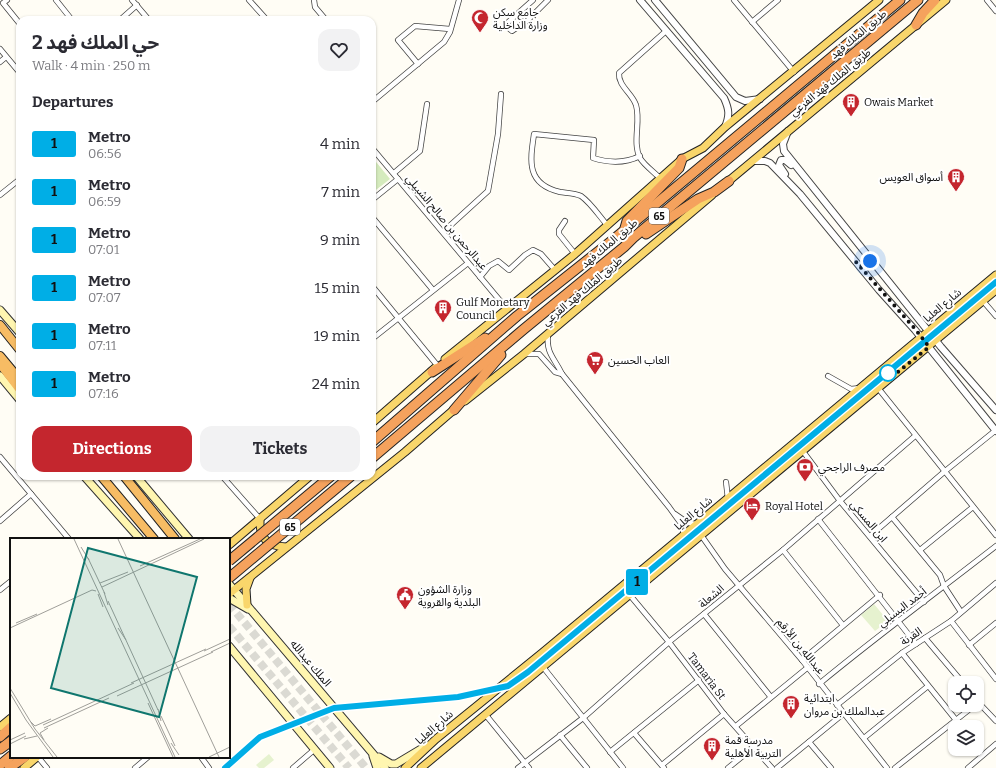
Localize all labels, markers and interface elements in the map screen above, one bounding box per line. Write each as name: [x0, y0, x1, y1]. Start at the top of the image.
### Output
place label: جامع سكن وزارة الداخلية: [493, 6, 548, 32]
street label: طريق الملك فهد: [827, 7, 889, 62]
mosque icon: جامع سكن وزارة الداخلية: [470, 8, 490, 33]
button: heart: [318, 29, 360, 71]
text: حي الملك فهد 2: [32, 31, 159, 54]
street label: طريق الملك فهد الفرعي: [787, 46, 875, 121]
text: Walk · 4 min · 250 m: [32, 58, 150, 73]
building icon: Owais Market: [841, 92, 861, 117]
text: Departures: [32, 93, 113, 111]
place label: Owais Market: [864, 96, 934, 109]
text: Metro: [88, 128, 131, 146]
text: 1: [51, 135, 57, 152]
text: 4 min: [320, 135, 360, 153]
text: 06:56: [88, 146, 121, 161]
building icon: أسواق العويس: [946, 167, 966, 192]
place label: أسواق العويس: [880, 171, 943, 184]
street label: عبدالرحمن بن صالح الشبيلي: [401, 172, 491, 275]
text: Metro: [88, 176, 131, 194]
text: 1: [51, 183, 57, 200]
text: 7 min: [321, 183, 360, 201]
text: 06:59: [88, 194, 121, 209]
road number: 65: [649, 208, 669, 224]
street label: طريق الملك فهد: [578, 216, 640, 271]
text: Metro: [88, 224, 131, 242]
text: 1: [51, 231, 57, 248]
text: 9 min: [320, 231, 360, 249]
text: 07:01: [88, 242, 119, 257]
your location: [860, 251, 880, 271]
street label: طريق الملك فهد الفرعي: [540, 254, 627, 331]
text: Metro: [88, 272, 131, 290]
text: 1: [51, 279, 57, 296]
text: 15 min: [315, 279, 360, 297]
street label: شارع العليا: [921, 286, 965, 326]
text: 07:07: [88, 290, 120, 305]
place label: Gulf Monetary Council: [456, 296, 530, 322]
building icon: Gulf Monetary Council: [433, 298, 453, 323]
text: Metro: [88, 320, 131, 338]
text: 1: [51, 327, 57, 344]
text: 19 min: [314, 327, 360, 345]
text: 07:11: [88, 338, 116, 353]
supermarket icon: العاب الحسين: [585, 350, 605, 375]
place label: العاب الحسين: [608, 354, 670, 367]
unlabelled marker: [879, 364, 897, 382]
text: Metro: [88, 368, 131, 386]
text: 1: [51, 375, 57, 392]
text: 24 min: [312, 375, 360, 393]
text: 07:16: [88, 386, 119, 401]
button: Directions: [32, 426, 192, 472]
button: Tickets: [200, 426, 360, 472]
bank icon: مصرف الراجحي: [795, 457, 815, 482]
place label: مصرف الراجحي: [818, 461, 885, 477]
street label: شارع العليا: [672, 494, 716, 534]
hotel icon: Royal Hotel: [742, 496, 762, 521]
street label: ابن المسكي: [845, 498, 890, 547]
place label: Royal Hotel: [765, 500, 823, 513]
road number: 65: [280, 519, 300, 535]
inset map: [10, 538, 230, 758]
line badge: 1: [624, 569, 650, 595]
text: 1: [634, 573, 640, 590]
street label: الشعلة: [696, 582, 727, 611]
place label: وزارة الشؤون البلدية والقروية: [418, 583, 481, 609]
street label: أحمد البسيلي: [875, 584, 931, 632]
public building icon: وزارة الشؤون البلدية والقروية: [395, 585, 415, 610]
street label: عبدالله بن الأرقم: [772, 616, 828, 679]
street label: القرنة: [898, 625, 925, 648]
street label: الملك عبدالله: [287, 637, 334, 689]
street label: Tamaria St: [685, 650, 728, 702]
map controls: [948, 676, 984, 756]
button: locate: [948, 676, 984, 712]
place label: ابتدائية عبدالملك بن مروان: [804, 692, 885, 718]
building icon: ابتدائية عبدالملك بن مروان: [781, 694, 801, 719]
street label: شارع العليا: [413, 707, 457, 748]
button: layers: [948, 720, 984, 756]
place label: مدرسة قمة التربية الأهلية: [725, 734, 781, 760]
building icon: مدرسة قمة التربية الأهلية: [702, 736, 722, 761]

